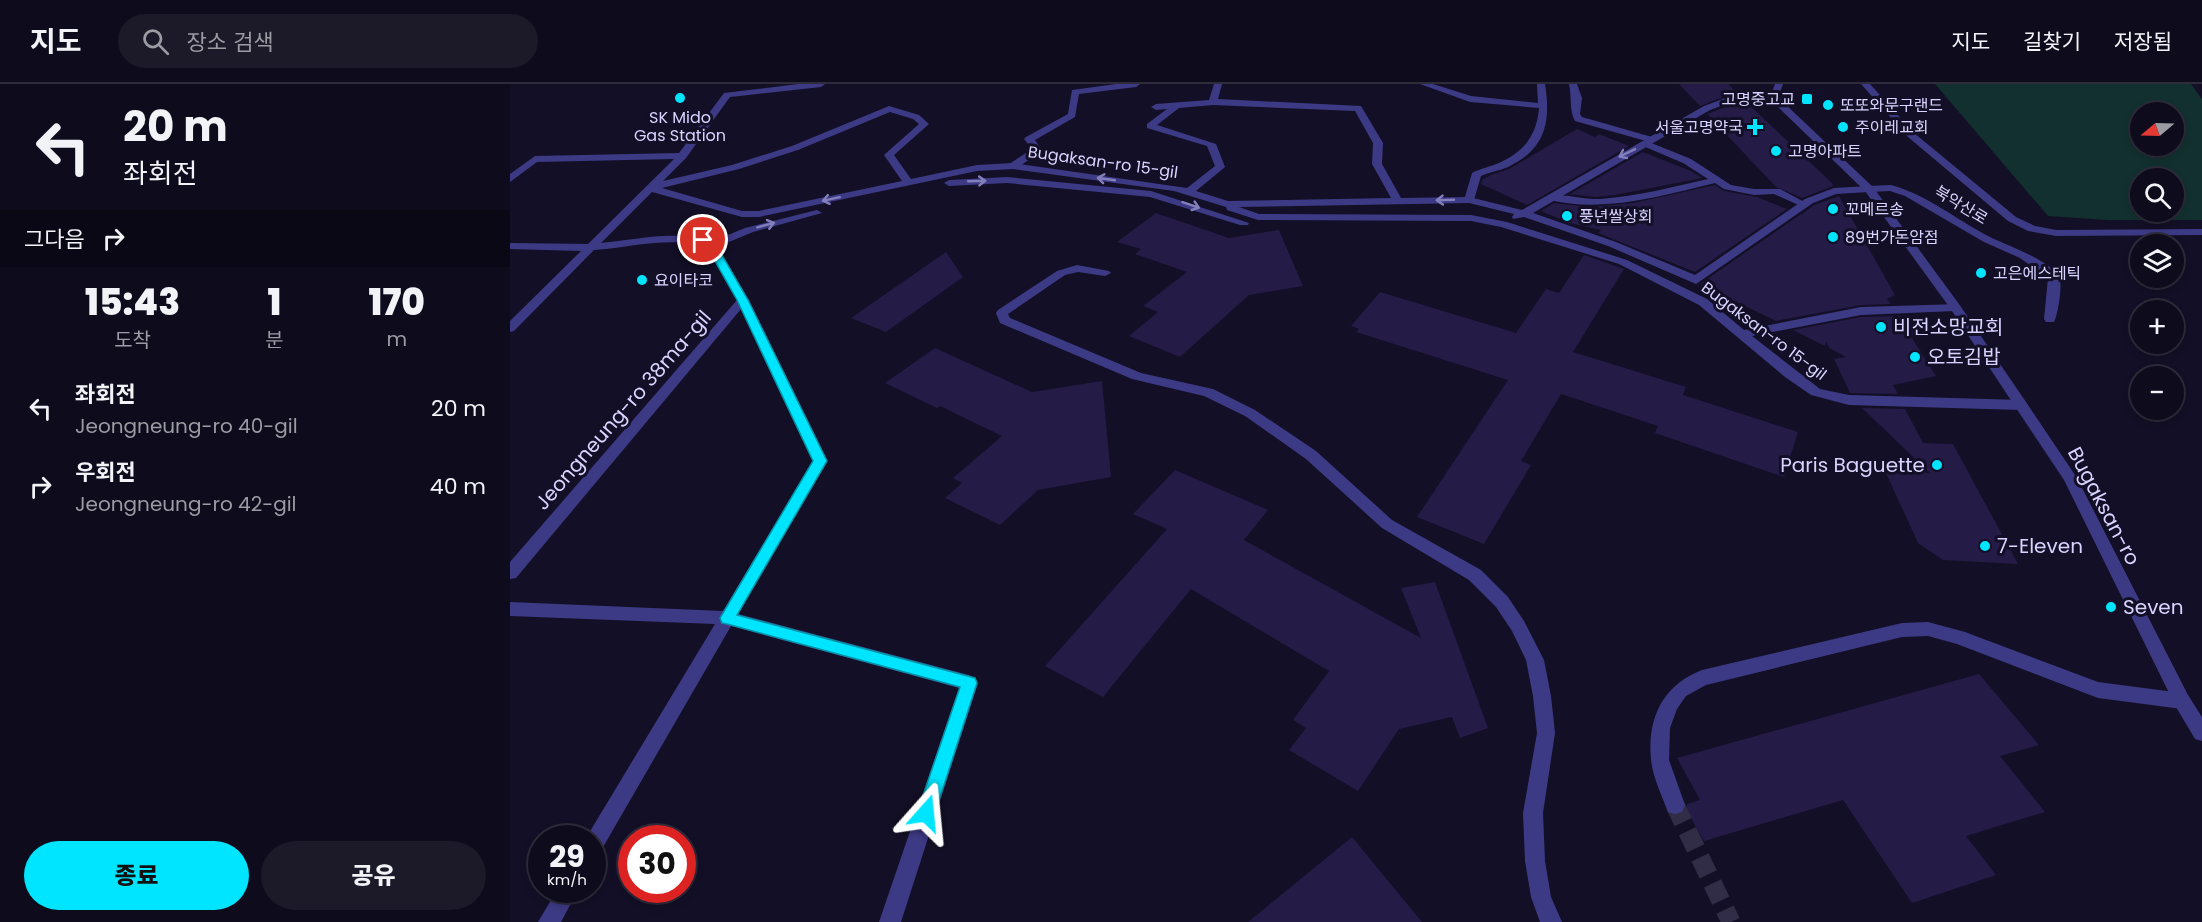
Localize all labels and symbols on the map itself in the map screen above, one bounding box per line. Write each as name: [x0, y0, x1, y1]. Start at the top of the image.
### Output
place label: 고명중고교: [1721, 88, 1795, 111]
marker: SK Mido Gas Station: [673, 91, 687, 105]
marker: 고명중고교: [1800, 92, 1814, 106]
place label: 또또와문구랜드: [1840, 94, 1943, 117]
marker: 또또와문구랜드: [1821, 98, 1835, 112]
north arrow: [2130, 102, 2184, 156]
place label: SK Mido Gas Station: [634, 106, 726, 147]
place label: 서울고명약국: [1655, 116, 1743, 139]
place label: 주이레교회: [1855, 116, 1929, 139]
marker: 서울고명약국: [1748, 120, 1762, 134]
marker: 주이레교회: [1836, 120, 1850, 134]
street label: Bugaksan-ro 15-gil: [1026, 140, 1180, 184]
place label: 고명아파트: [1788, 140, 1862, 163]
marker: 고명아파트: [1769, 144, 1783, 158]
one-way arrow: [1618, 147, 1636, 159]
one-way arrow: [1096, 173, 1116, 184]
one-way arrow: [967, 175, 987, 186]
street label: 북악산로: [1930, 180, 1992, 230]
one-way arrow: [822, 194, 841, 206]
one-way arrow: [1435, 195, 1455, 206]
place label: 꼬메르송: [1845, 198, 1904, 221]
one-way arrow: [1181, 201, 1200, 212]
marker: 꼬메르송: [1826, 202, 1840, 216]
place label: 풍년쌀상회: [1579, 205, 1653, 228]
marker: 풍년쌀상회: [1560, 209, 1574, 223]
pin: [677, 214, 728, 265]
one-way arrow: [756, 219, 775, 230]
place label: 89번가돈암점: [1845, 226, 1939, 249]
marker: 89번가돈암점: [1826, 230, 1840, 244]
place label: 고은에스테틱: [1993, 262, 2081, 285]
marker: 고은에스테틱: [1974, 266, 1988, 280]
place label: 요이타코: [654, 269, 713, 292]
marker: 요이타코: [635, 273, 649, 287]
street label: Bugaksan-ro 15-gil: [1697, 276, 1831, 386]
street label: Jeongneung-ro 38ma-gil: [528, 304, 718, 516]
place label: 비전소망교회: [1893, 313, 2003, 341]
marker: 비전소망교회: [1874, 320, 1888, 334]
place label: 오토김밥: [1927, 343, 2001, 371]
marker: 오토김밥: [1908, 350, 1922, 364]
street label: Bugaksan-ro: [2061, 442, 2147, 570]
place label: Paris Baguette: [1780, 451, 1925, 479]
marker: Paris Baguette: [1930, 458, 1944, 472]
place label: 7-Eleven: [1997, 532, 2083, 560]
marker: 7-Eleven: [1978, 539, 1992, 553]
place label: Seven: [2123, 593, 2184, 621]
marker: Seven: [2104, 600, 2118, 614]
position arrow: [894, 781, 958, 845]
speed limit sign: 30: [618, 825, 696, 903]

